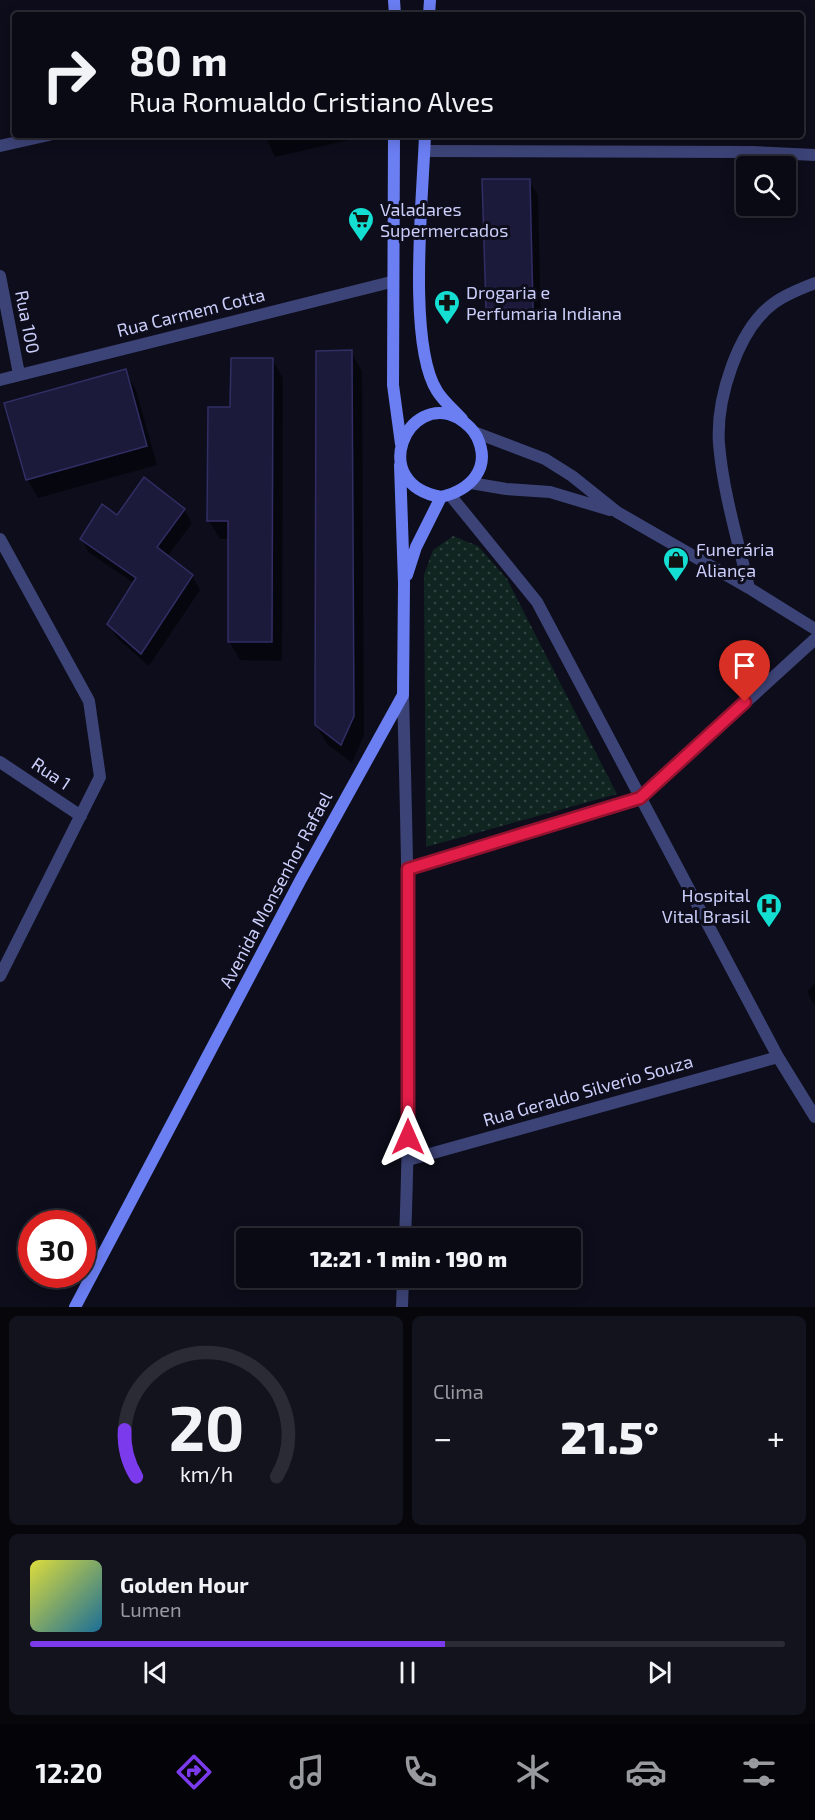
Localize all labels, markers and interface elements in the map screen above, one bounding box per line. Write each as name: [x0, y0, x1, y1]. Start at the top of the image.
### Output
text: 80 m: [129, 34, 228, 84]
icon: right: [30, 36, 108, 114]
text: Rua Romualdo Cristiano Alves: [129, 85, 494, 117]
map controls: [736, 156, 796, 216]
button: search: [736, 156, 796, 216]
place label: Valadares Supermercados: [380, 198, 508, 241]
supermarket icon: Valadares Supermercados: [346, 205, 376, 243]
place label: Drogaria e Perfumaria Indiana: [466, 281, 622, 324]
street label: Rua Carmem Cotta: [114, 283, 267, 341]
street label: Rua 100: [11, 288, 45, 355]
pharmacy icon: Drogaria e Perfumaria Indiana: [432, 288, 462, 326]
place label: Funerária Aliança: [696, 538, 774, 582]
shop icon: Funerária Aliança: [661, 545, 691, 583]
pin: [719, 640, 770, 702]
icon: arrive: [728, 649, 761, 682]
street label: Rua 1: [28, 752, 75, 794]
street label: Avenida Monsenhor Rafael: [214, 787, 337, 991]
place label: Hospital Vital Brasil: [662, 884, 751, 927]
hospital icon: Hospital Vital Brasil: [754, 891, 784, 929]
street label: Rua Geraldo Silverio Souza: [480, 1050, 695, 1131]
position arrow: [376, 1105, 440, 1169]
speed limit sign: 30: [18, 1210, 96, 1288]
text: 12:21 · 1 min · 190 m: [310, 1245, 507, 1271]
text: Clima: [433, 1379, 484, 1403]
text: 20: [168, 1389, 244, 1464]
text: 21.5°: [560, 1409, 659, 1463]
text: −: [433, 1417, 452, 1457]
text: +: [767, 1417, 785, 1457]
text: km/h: [179, 1462, 233, 1487]
text: Golden Hour: [120, 1571, 249, 1597]
text: Lumen: [120, 1597, 182, 1621]
icon: previous: [139, 1656, 172, 1689]
icon: pause: [391, 1656, 424, 1689]
icon: next: [643, 1656, 676, 1689]
icon: directions: [173, 1751, 215, 1793]
icon: music: [286, 1751, 328, 1793]
icon: phone: [399, 1751, 441, 1793]
icon: climate: [512, 1751, 554, 1793]
icon: car: [625, 1751, 667, 1793]
icon: filters: [738, 1751, 780, 1793]
text: 12:20: [35, 1756, 102, 1788]

